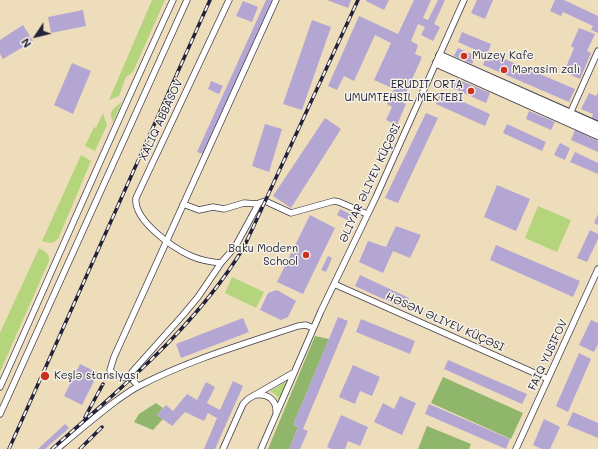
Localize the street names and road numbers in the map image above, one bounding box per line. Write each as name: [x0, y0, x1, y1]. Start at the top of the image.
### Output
street label: XALIQ ABBASOV: [136, 77, 186, 163]
street label: ƏLIYAR ƏLIYEV KÜÇƏSI: [337, 121, 403, 245]
street label: HƏSƏN ƏLIYEV KÜÇƏSI: [384, 290, 506, 354]
street label: FAIQ YUSIFOV: [526, 317, 570, 393]

